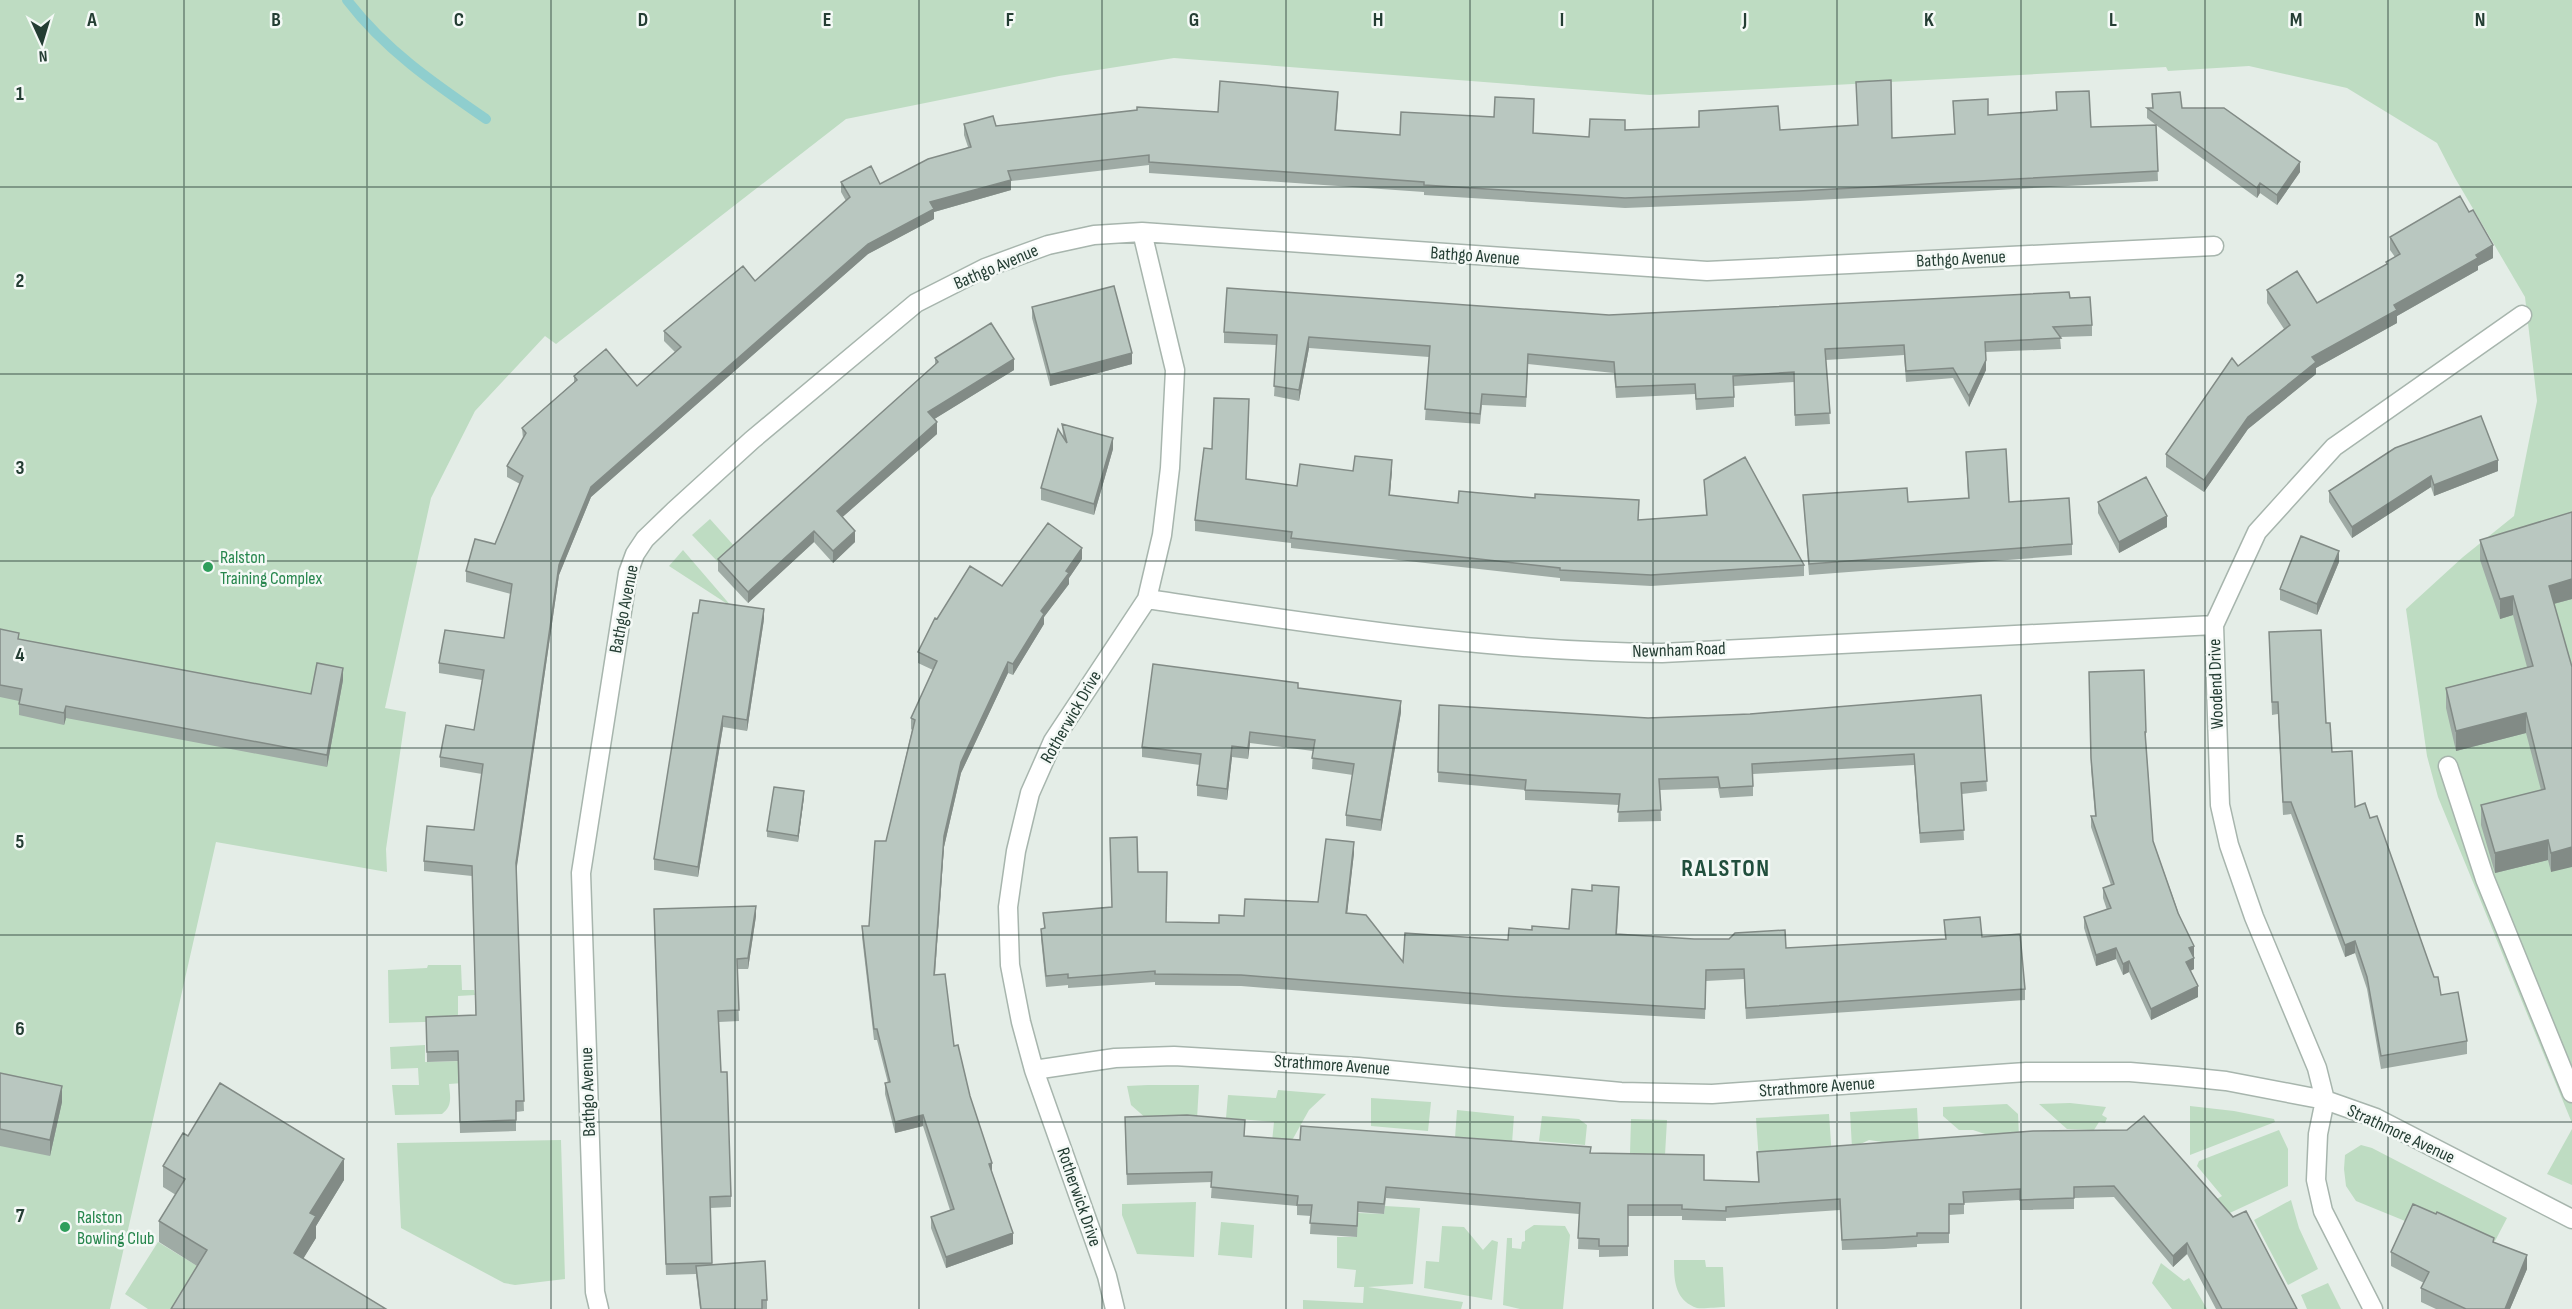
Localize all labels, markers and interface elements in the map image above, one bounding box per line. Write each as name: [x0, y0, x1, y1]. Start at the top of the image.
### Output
text: A: [86, 8, 97, 32]
text: B: [271, 8, 281, 32]
text: C: [454, 8, 464, 32]
text: D: [638, 8, 648, 32]
text: E: [823, 8, 831, 32]
text: F: [1006, 8, 1014, 32]
text: G: [1189, 8, 1199, 32]
text: H: [1373, 8, 1383, 32]
text: I: [1560, 8, 1564, 32]
text: J: [1742, 8, 1747, 32]
text: K: [1924, 8, 1934, 32]
text: L: [2109, 8, 2117, 32]
text: M: [2290, 8, 2302, 32]
text: N: [2475, 8, 2485, 32]
north arrow: [12, 12, 72, 72]
text: N: [38, 46, 48, 65]
text: 1: [16, 82, 24, 106]
street label: Bathgo Avenue: [951, 240, 1041, 294]
street label: Bathgo Avenue: [1430, 242, 1520, 270]
street label: Bathgo Avenue: [1916, 246, 2006, 272]
text: 2: [16, 269, 24, 293]
text: 3: [16, 456, 25, 480]
place label: Ralston Training Complex: [220, 547, 322, 589]
marker: Ralston Training Complex: [201, 560, 215, 574]
street label: Bathgo Avenue: [605, 563, 643, 655]
street label: Newnham Road: [1632, 638, 1726, 662]
street label: Woodend Drive: [2204, 638, 2228, 730]
text: 4: [15, 643, 25, 667]
street label: Rotherwick Drive: [1036, 667, 1106, 767]
text: 5: [16, 830, 25, 854]
district label: RALSTON: [1681, 854, 1771, 883]
text: 6: [15, 1017, 25, 1041]
street label: Bathgo Avenue: [576, 1047, 600, 1137]
street label: Strathmore Avenue: [1273, 1050, 1391, 1080]
street label: Strathmore Avenue: [1758, 1072, 1876, 1102]
street label: Strathmore Avenue: [2344, 1100, 2458, 1168]
street label: Rotherwick Drive: [1052, 1145, 1106, 1249]
text: 7: [16, 1204, 25, 1228]
place label: Ralston Bowling Club: [77, 1207, 154, 1249]
marker: Ralston Bowling Club: [58, 1220, 72, 1234]

